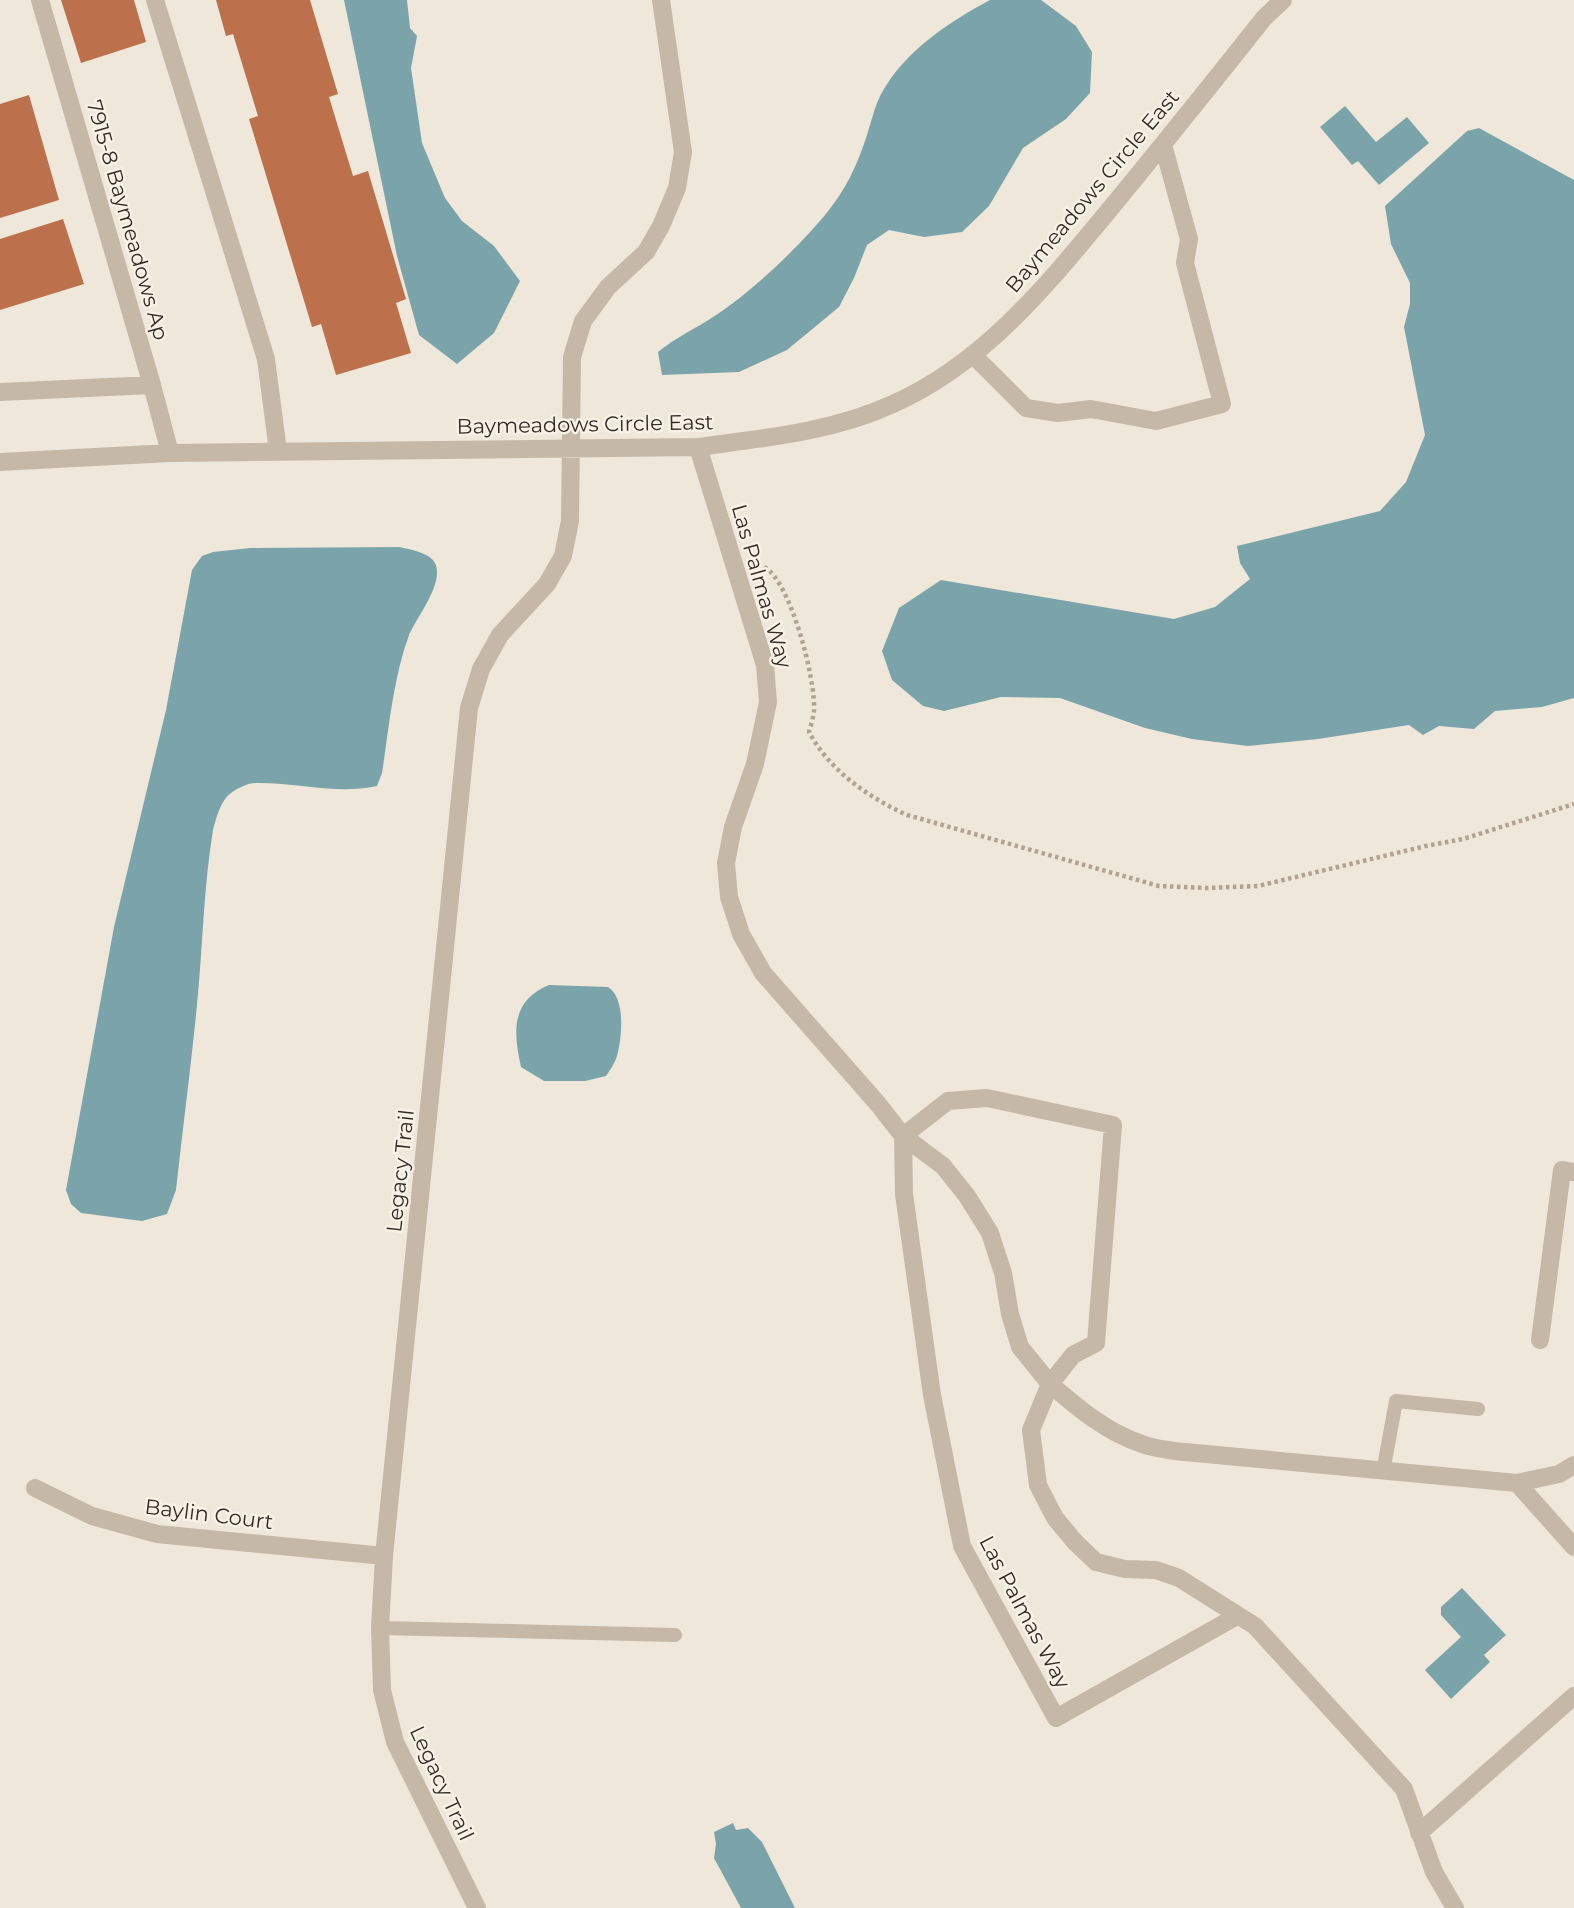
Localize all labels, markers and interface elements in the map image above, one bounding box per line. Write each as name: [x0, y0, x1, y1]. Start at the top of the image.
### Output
street label: Baymeadows Circle East: [1000, 85, 1184, 297]
street label: 7915-8 Baymeadows Ap: [82, 97, 174, 343]
street label: Baymeadows Circle East: [456, 409, 714, 439]
street label: Las Palmas Way: [727, 501, 798, 671]
street label: Legacy Trail: [381, 1108, 419, 1234]
street label: Baylin Court: [143, 1494, 275, 1534]
street label: Las Palmas Way: [974, 1531, 1076, 1693]
street label: Legacy Trail: [405, 1722, 479, 1844]

